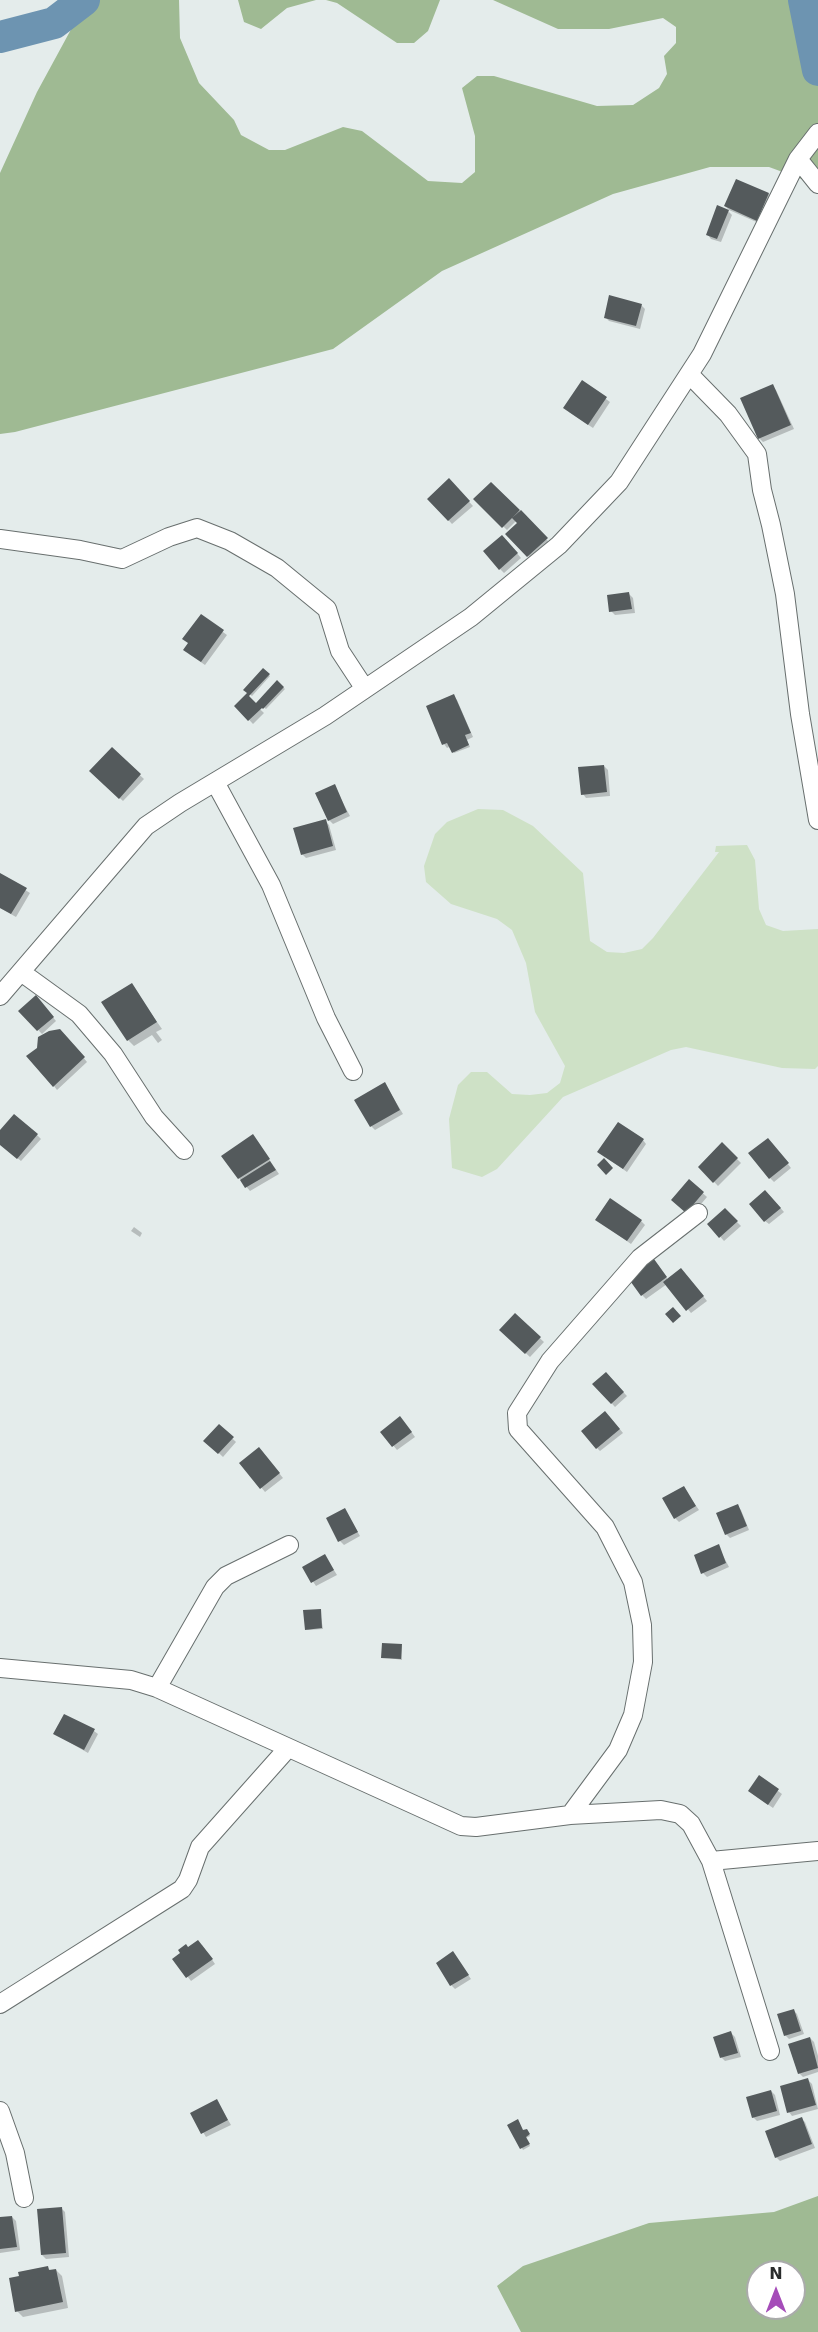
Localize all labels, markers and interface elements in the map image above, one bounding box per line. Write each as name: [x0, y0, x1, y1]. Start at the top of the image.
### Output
north arrow: [746, 2260, 806, 2320]
text: N: [769, 2264, 783, 2283]

